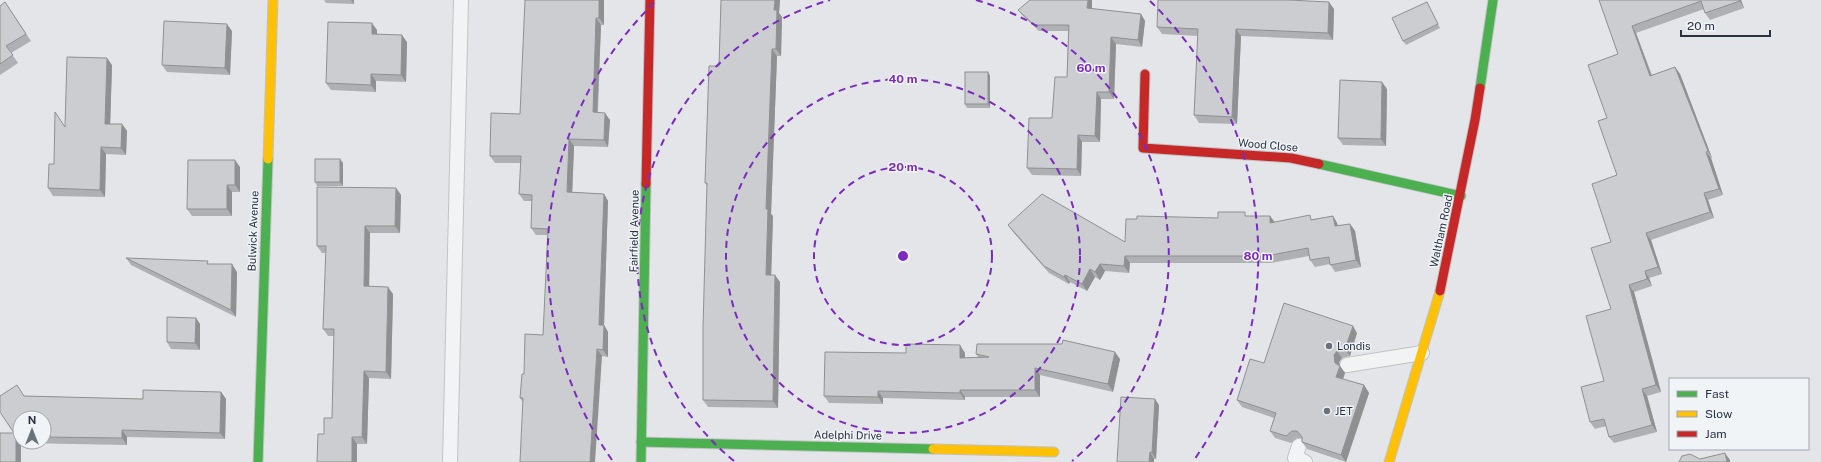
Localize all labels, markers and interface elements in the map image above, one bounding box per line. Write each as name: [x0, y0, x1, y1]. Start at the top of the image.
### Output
scale bar: [1681, 12, 1770, 38]
text: 20 m: [1687, 19, 1715, 33]
text: 60 m: [1076, 61, 1106, 75]
text: 40 m: [888, 72, 918, 86]
street label: Wood Close: [1237, 136, 1299, 154]
text: 20 m: [889, 160, 918, 174]
street label: Fairfield Avenue: [627, 189, 641, 273]
street label: Bulwick Avenue: [246, 190, 260, 272]
street label: Waltham Road: [1427, 194, 1455, 268]
centre of rings: [896, 249, 910, 263]
text: 80 m: [1243, 249, 1273, 263]
place label: Londis: [1337, 340, 1371, 352]
marker: Londis: [1324, 341, 1334, 351]
legend: [1669, 378, 1809, 450]
text: Fast: [1705, 387, 1730, 401]
place label: JET: [1335, 405, 1353, 417]
marker: JET: [1322, 406, 1332, 416]
text: Slow: [1705, 407, 1733, 421]
north arrow: [12, 410, 52, 450]
text: N: [28, 414, 36, 426]
text: Jam: [1705, 427, 1727, 441]
street label: Adelphi Drive: [814, 428, 882, 442]

